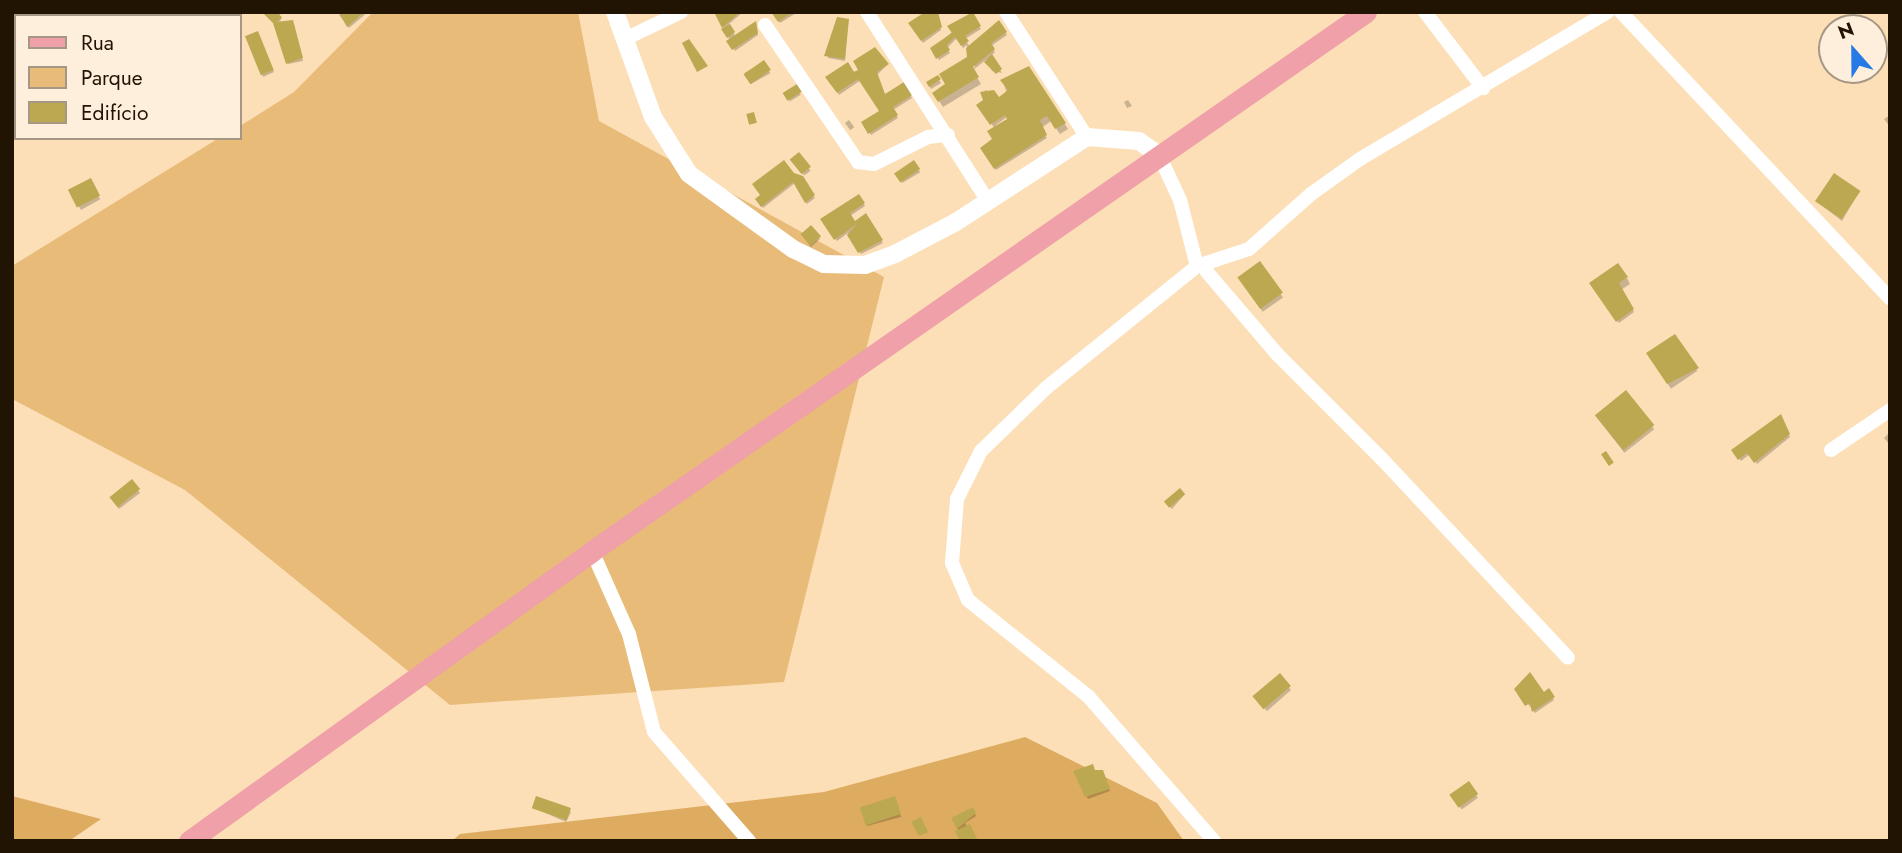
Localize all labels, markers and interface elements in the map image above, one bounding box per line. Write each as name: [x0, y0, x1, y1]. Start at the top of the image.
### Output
legend: [14, 14, 242, 140]
north arrow: [1818, 14, 1888, 84]
text: N: [1834, 15, 1858, 46]
text: Rua: [81, 28, 114, 58]
text: Parque: [81, 63, 143, 93]
text: Edifício: [81, 98, 148, 128]

